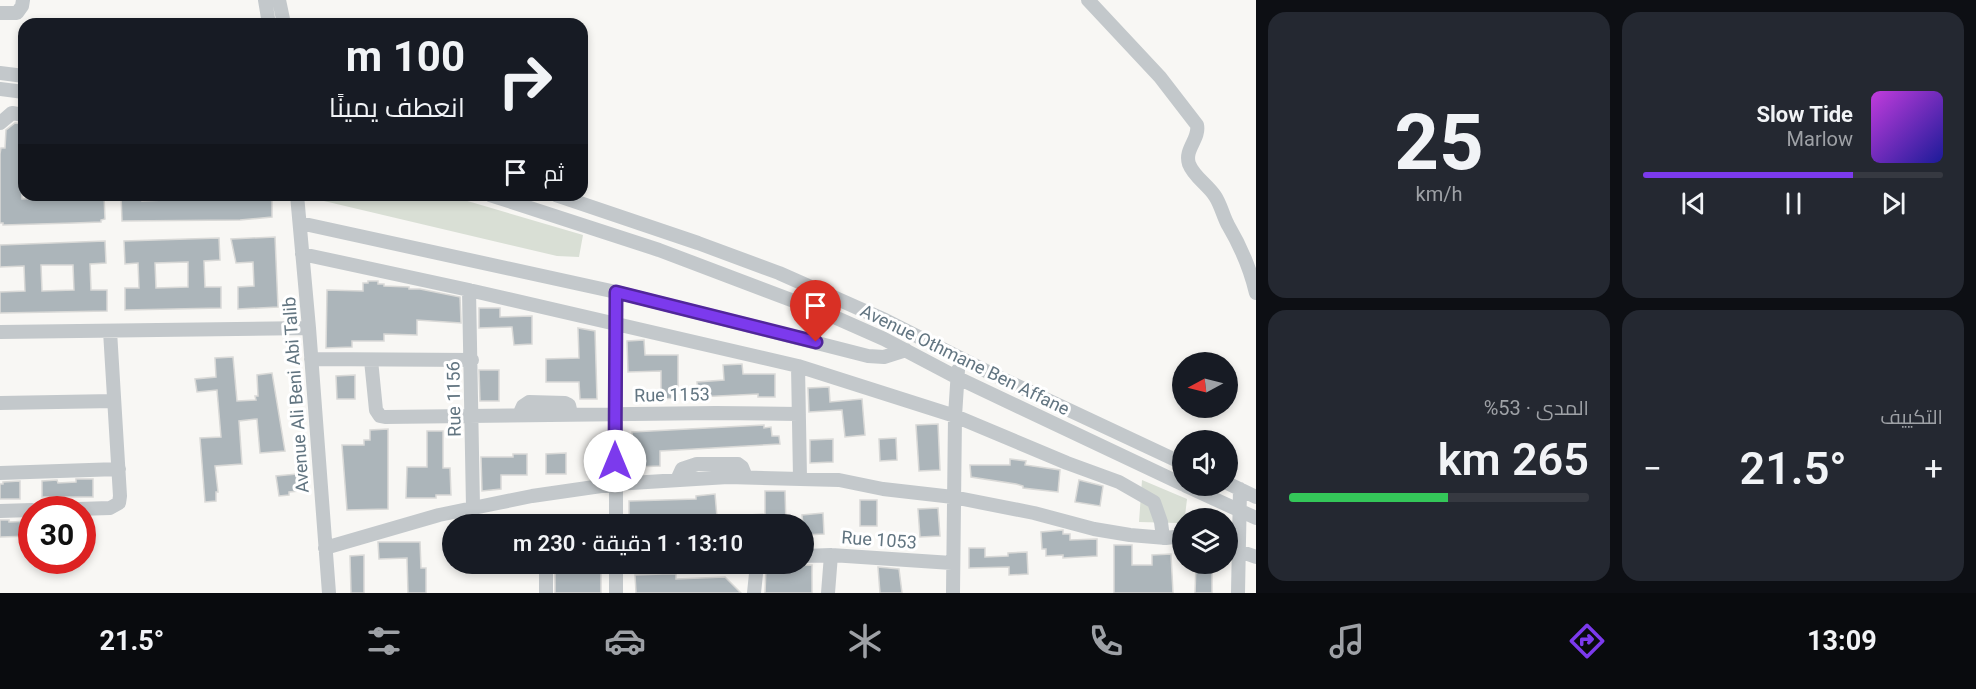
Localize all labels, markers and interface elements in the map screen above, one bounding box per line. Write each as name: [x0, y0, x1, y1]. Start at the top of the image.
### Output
text: 100 m: [346, 32, 465, 81]
icon: right: [486, 42, 564, 120]
text: انعطف يمينًا: [329, 92, 465, 124]
text: 25: [1394, 97, 1484, 188]
text: Slow Tide: [1756, 102, 1853, 127]
text: Marlow: [1787, 127, 1853, 151]
icon: arrive: [499, 156, 532, 189]
text: ثم: [544, 161, 564, 186]
text: km/h: [1416, 182, 1462, 206]
icon: previous: [1677, 187, 1710, 220]
icon: pause: [1777, 187, 1810, 220]
icon: next: [1877, 187, 1910, 220]
pin: [790, 280, 841, 342]
icon: arrive: [799, 289, 832, 322]
street label: Avenue Ali Beni Abi Talib: [278, 296, 313, 494]
street label: Avenue Othmane Ben Affane: [857, 300, 1073, 419]
north arrow: [1172, 352, 1238, 418]
map controls: [1172, 352, 1238, 574]
street label: Rue 1156: [442, 361, 465, 437]
street label: Rue 1153: [634, 383, 710, 406]
text: المدى · 53%: [1484, 396, 1589, 420]
text: التكييف: [1880, 405, 1943, 429]
position arrow: [583, 429, 647, 493]
button: sound: [1172, 430, 1238, 496]
text: 265 km: [1438, 433, 1589, 486]
text: 21.5°: [1739, 442, 1847, 495]
text: −: [1643, 449, 1662, 488]
text: +: [1924, 449, 1943, 488]
speed limit sign: 30: [18, 496, 96, 574]
button: layers: [1172, 508, 1238, 574]
street label: Rue 1053: [841, 526, 917, 553]
text: 13:10 · 1 دقيقة · 230 m: [513, 531, 743, 556]
icon: filters: [363, 620, 405, 662]
icon: car: [604, 620, 646, 662]
icon: climate: [844, 620, 886, 662]
icon: phone: [1085, 620, 1127, 662]
icon: music: [1326, 620, 1368, 662]
icon: directions: [1566, 620, 1608, 662]
text: 21.5°: [99, 625, 164, 657]
text: 13:09: [1807, 625, 1877, 657]

